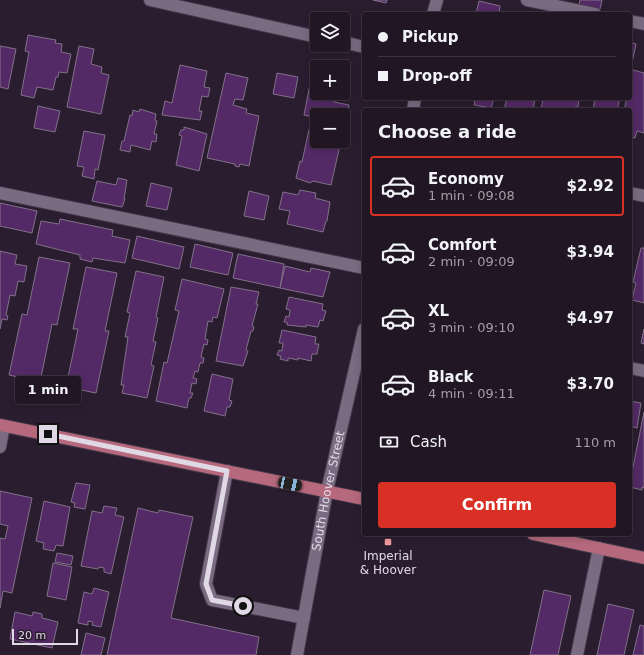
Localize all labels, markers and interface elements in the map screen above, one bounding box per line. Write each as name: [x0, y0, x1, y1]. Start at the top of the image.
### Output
map controls: [310, 12, 350, 148]
button: layers: [310, 12, 350, 52]
text: Pickup: [402, 28, 458, 46]
button: +: [310, 60, 350, 100]
text: Drop-off: [402, 67, 472, 85]
button: −: [310, 108, 350, 148]
text: Choose a ride: [378, 121, 517, 142]
icon: car: [380, 168, 416, 204]
text: Economy: [428, 170, 504, 188]
text: $2.92: [567, 177, 614, 195]
text: 1 min · 09:08: [428, 188, 515, 203]
icon: car: [380, 234, 416, 270]
text: Comfort: [428, 236, 496, 254]
text: $3.94: [567, 243, 614, 261]
text: 2 min · 09:09: [428, 254, 515, 269]
icon: car: [380, 300, 416, 336]
text: XL: [428, 302, 449, 320]
text: $4.97: [567, 309, 614, 327]
text: 3 min · 09:10: [428, 320, 515, 335]
icon: car: [380, 366, 416, 402]
text: Black: [428, 368, 474, 386]
text: $3.70: [567, 375, 614, 393]
callout: 1 min: [15, 376, 81, 404]
text: 1 min: [28, 382, 68, 397]
text: 4 min · 09:11: [428, 386, 515, 401]
route end: [39, 425, 57, 443]
street label: South Hoover Street: [309, 429, 348, 552]
icon: cash: [378, 431, 400, 453]
text: Cash: [410, 433, 447, 451]
text: 110 m: [574, 435, 616, 450]
car: [277, 476, 303, 492]
button: Confirm: [378, 482, 616, 528]
marker: Imperial & Hoover: [383, 537, 393, 547]
place label: Imperial & Hoover: [360, 549, 416, 577]
route start: [234, 597, 252, 615]
scale bar: [12, 627, 78, 646]
text: 20 m: [18, 629, 46, 642]

